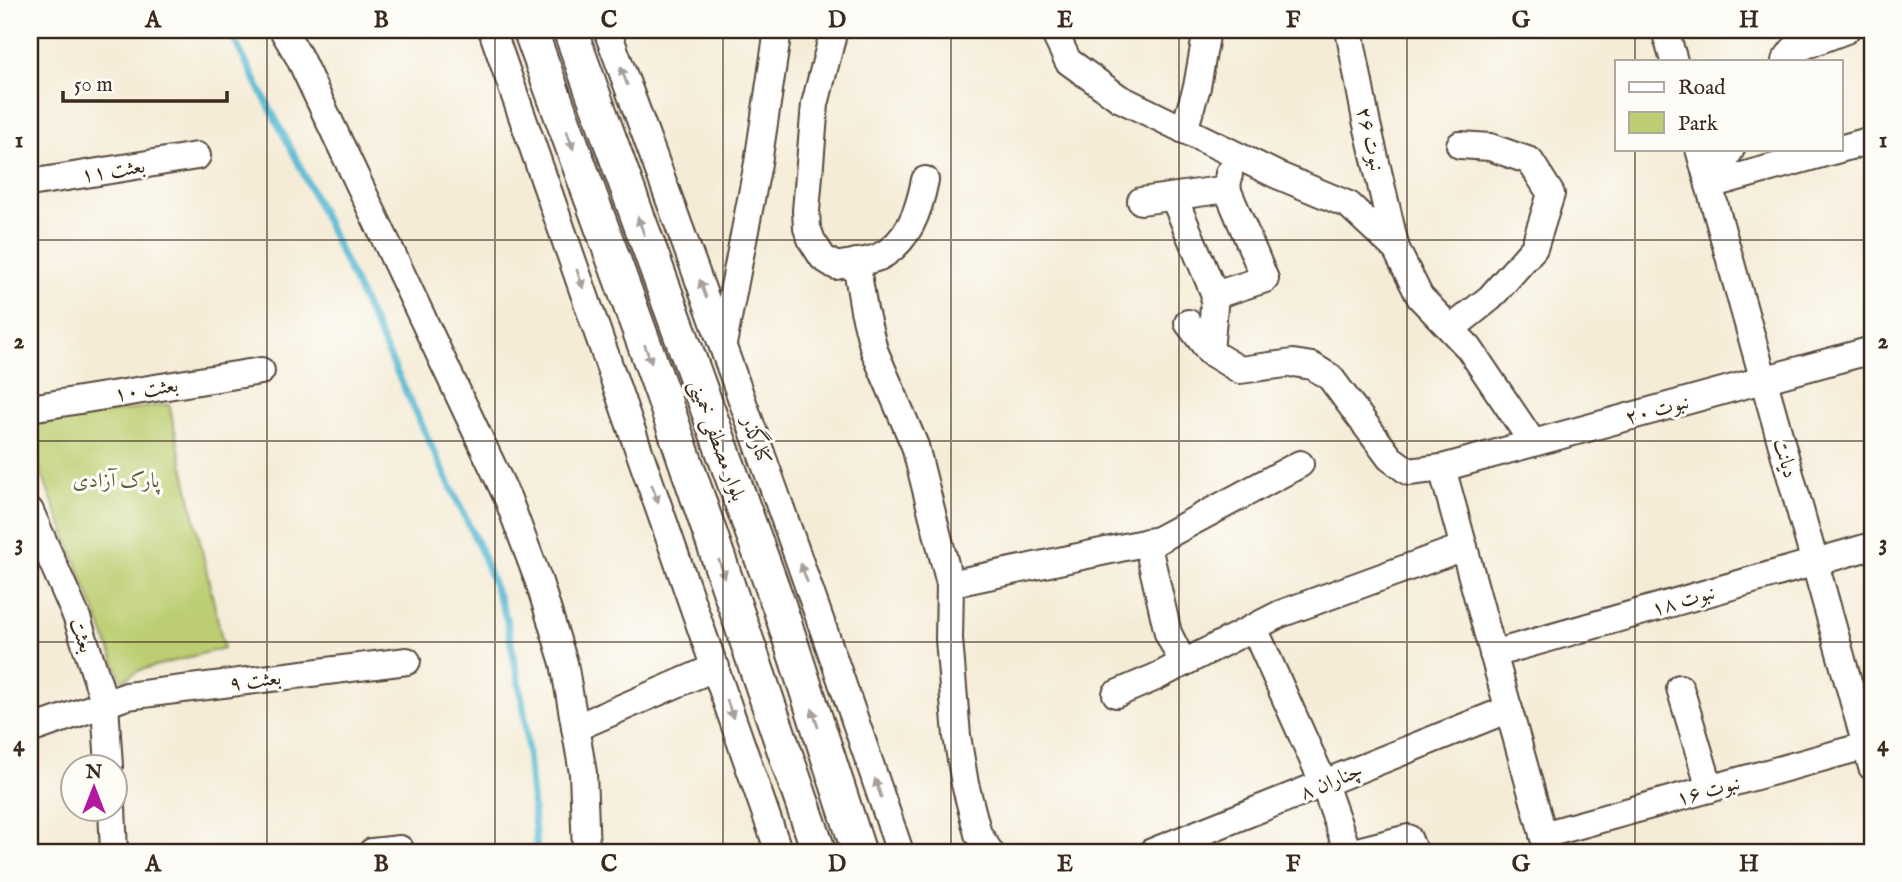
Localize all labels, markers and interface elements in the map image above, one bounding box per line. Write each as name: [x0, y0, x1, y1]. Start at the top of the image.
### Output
text: A: [144, 6, 162, 35]
text: B: [373, 6, 389, 35]
text: C: [601, 6, 618, 35]
text: D: [828, 6, 846, 35]
text: E: [1057, 6, 1073, 35]
text: F: [1286, 6, 1301, 35]
text: G: [1512, 6, 1531, 35]
text: H: [1739, 6, 1759, 35]
scale bar: [63, 60, 228, 104]
legend: [1615, 60, 1842, 150]
one-way arrow: [618, 65, 629, 86]
text: 50 m: [74, 72, 113, 99]
text: Road: [1678, 75, 1726, 102]
street label: نبوت ۲۶: [1349, 105, 1390, 174]
text: Park: [1678, 111, 1719, 138]
text: 1: [15, 126, 23, 155]
text: 1: [1879, 126, 1887, 155]
one-way arrow: [565, 130, 576, 151]
street label: بعثت ۱۱: [79, 153, 147, 190]
one-way arrow: [635, 216, 646, 237]
one-way arrow: [575, 269, 586, 290]
one-way arrow: [697, 279, 708, 300]
text: 2: [14, 327, 25, 356]
text: 2: [1878, 327, 1889, 356]
one-way arrow: [642, 344, 653, 365]
street label: بعثت ۱۰: [112, 372, 180, 409]
street label: بلوار مصطفی خمینی: [682, 376, 751, 505]
street label: نبوت ۲۰: [1622, 389, 1692, 432]
street label: کنارگذر: [734, 410, 780, 469]
street label: دیانت: [1766, 435, 1803, 481]
park label: پارک آزادی: [73, 467, 160, 495]
one-way arrow: [650, 483, 661, 504]
text: 3: [15, 529, 23, 558]
text: 3: [1879, 529, 1887, 558]
one-way arrow: [717, 559, 728, 580]
one-way arrow: [798, 562, 809, 583]
street label: نبوت ۱۸: [1648, 579, 1718, 623]
street label: بعثت: [62, 614, 99, 657]
street label: بعثت ۹: [228, 665, 283, 698]
one-way arrow: [725, 698, 736, 719]
one-way arrow: [810, 707, 820, 728]
text: 4: [13, 730, 25, 759]
text: 4: [1877, 730, 1889, 759]
north arrow: [60, 752, 130, 822]
street label: چناران ۸: [1296, 758, 1367, 807]
text: N: [85, 761, 103, 785]
street label: نبوت ۱۶: [1673, 770, 1743, 813]
one-way arrow: [872, 777, 883, 798]
text: A: [144, 850, 162, 879]
text: B: [373, 850, 389, 879]
text: C: [601, 850, 618, 879]
text: D: [828, 850, 846, 879]
text: E: [1057, 850, 1073, 879]
text: F: [1286, 850, 1301, 879]
text: G: [1512, 850, 1531, 879]
text: H: [1739, 850, 1759, 879]

